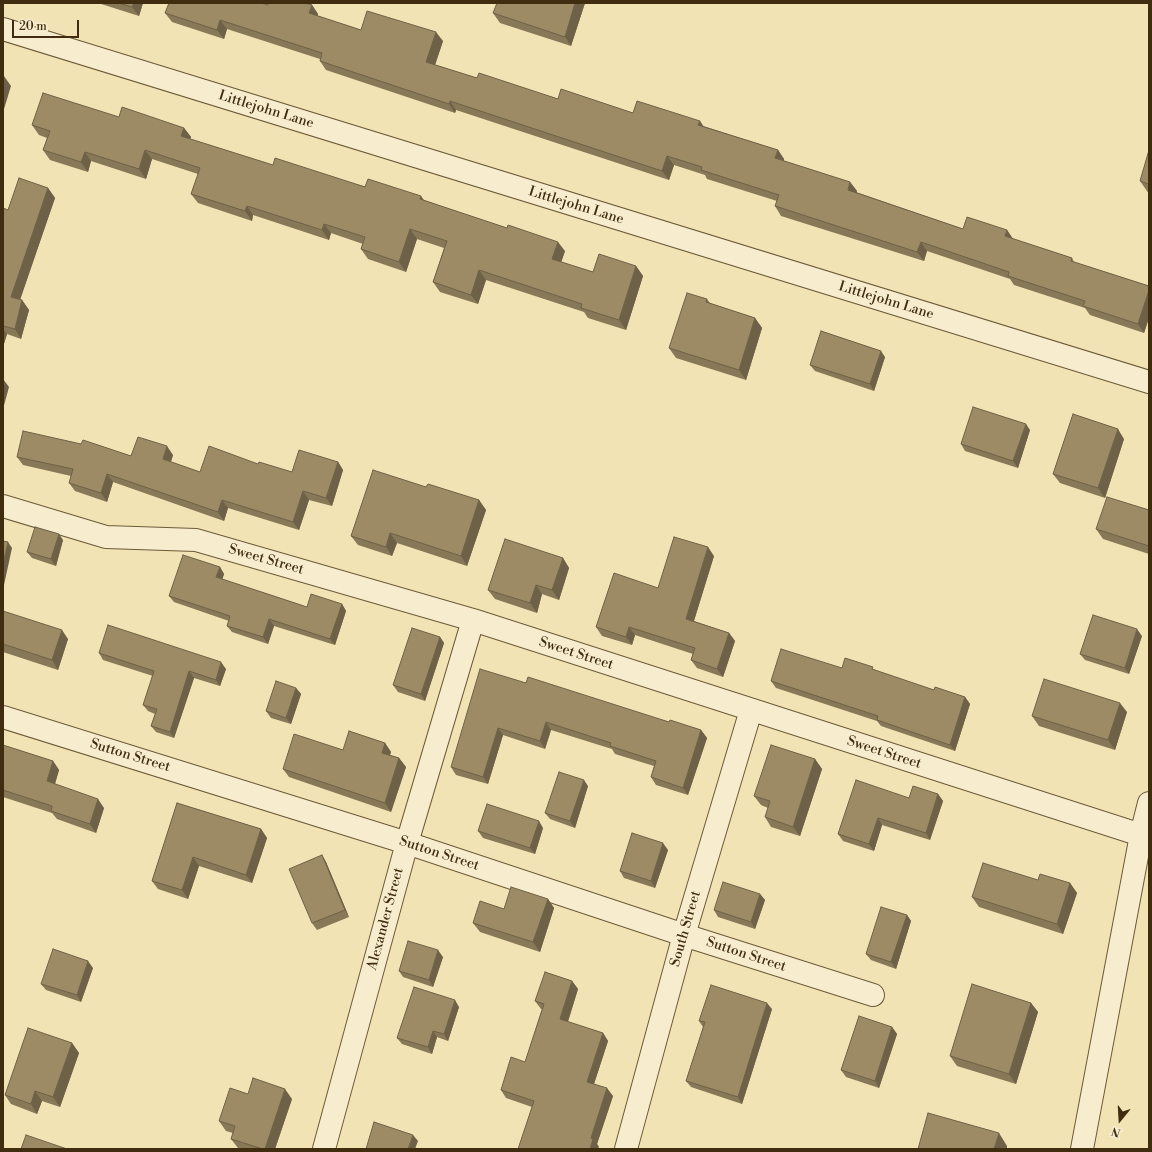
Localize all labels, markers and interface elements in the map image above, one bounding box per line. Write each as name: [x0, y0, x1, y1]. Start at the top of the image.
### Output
scale bar: [14, 12, 81, 38]
text: 20 m: [19, 19, 47, 34]
street label: Littlejohn Lane: [216, 88, 316, 132]
street label: Littlejohn Lane: [526, 184, 626, 228]
street label: Littlejohn Lane: [836, 279, 936, 323]
street label: Sweet Street: [226, 541, 306, 579]
street label: Sweet Street: [537, 634, 615, 674]
street label: Sweet Street: [845, 733, 923, 773]
street label: Sutton Street: [88, 736, 172, 776]
street label: Sutton Street: [397, 833, 481, 875]
street label: Alexander Street: [364, 866, 408, 972]
street label: South Street: [667, 889, 705, 969]
street label: Sutton Street: [704, 934, 788, 976]
north arrow: [1100, 1100, 1140, 1140]
text: N: [1110, 1123, 1123, 1139]

